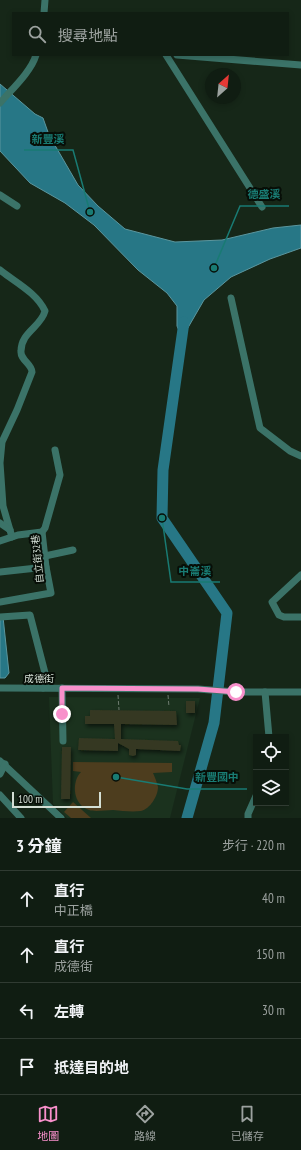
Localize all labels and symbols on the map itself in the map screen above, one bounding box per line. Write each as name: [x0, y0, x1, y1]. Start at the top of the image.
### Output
north arrow: [205, 68, 241, 104]
callout: 新豐溪: [24, 127, 73, 150]
text: 新豐溪: [32, 132, 65, 146]
callout: 德盛溪: [240, 183, 289, 206]
text: 德盛溪: [248, 187, 281, 201]
street label: 自立街32巷: [28, 534, 47, 584]
callout: 中崙溪: [171, 559, 220, 582]
text: 中崙溪: [179, 564, 212, 578]
street label: 成德街: [24, 672, 54, 685]
route start: [227, 683, 245, 701]
route end: [53, 705, 71, 723]
callout: 新豐國中: [187, 766, 247, 789]
text: 新豐國中: [195, 770, 239, 784]
scale bar: [12, 790, 101, 809]

